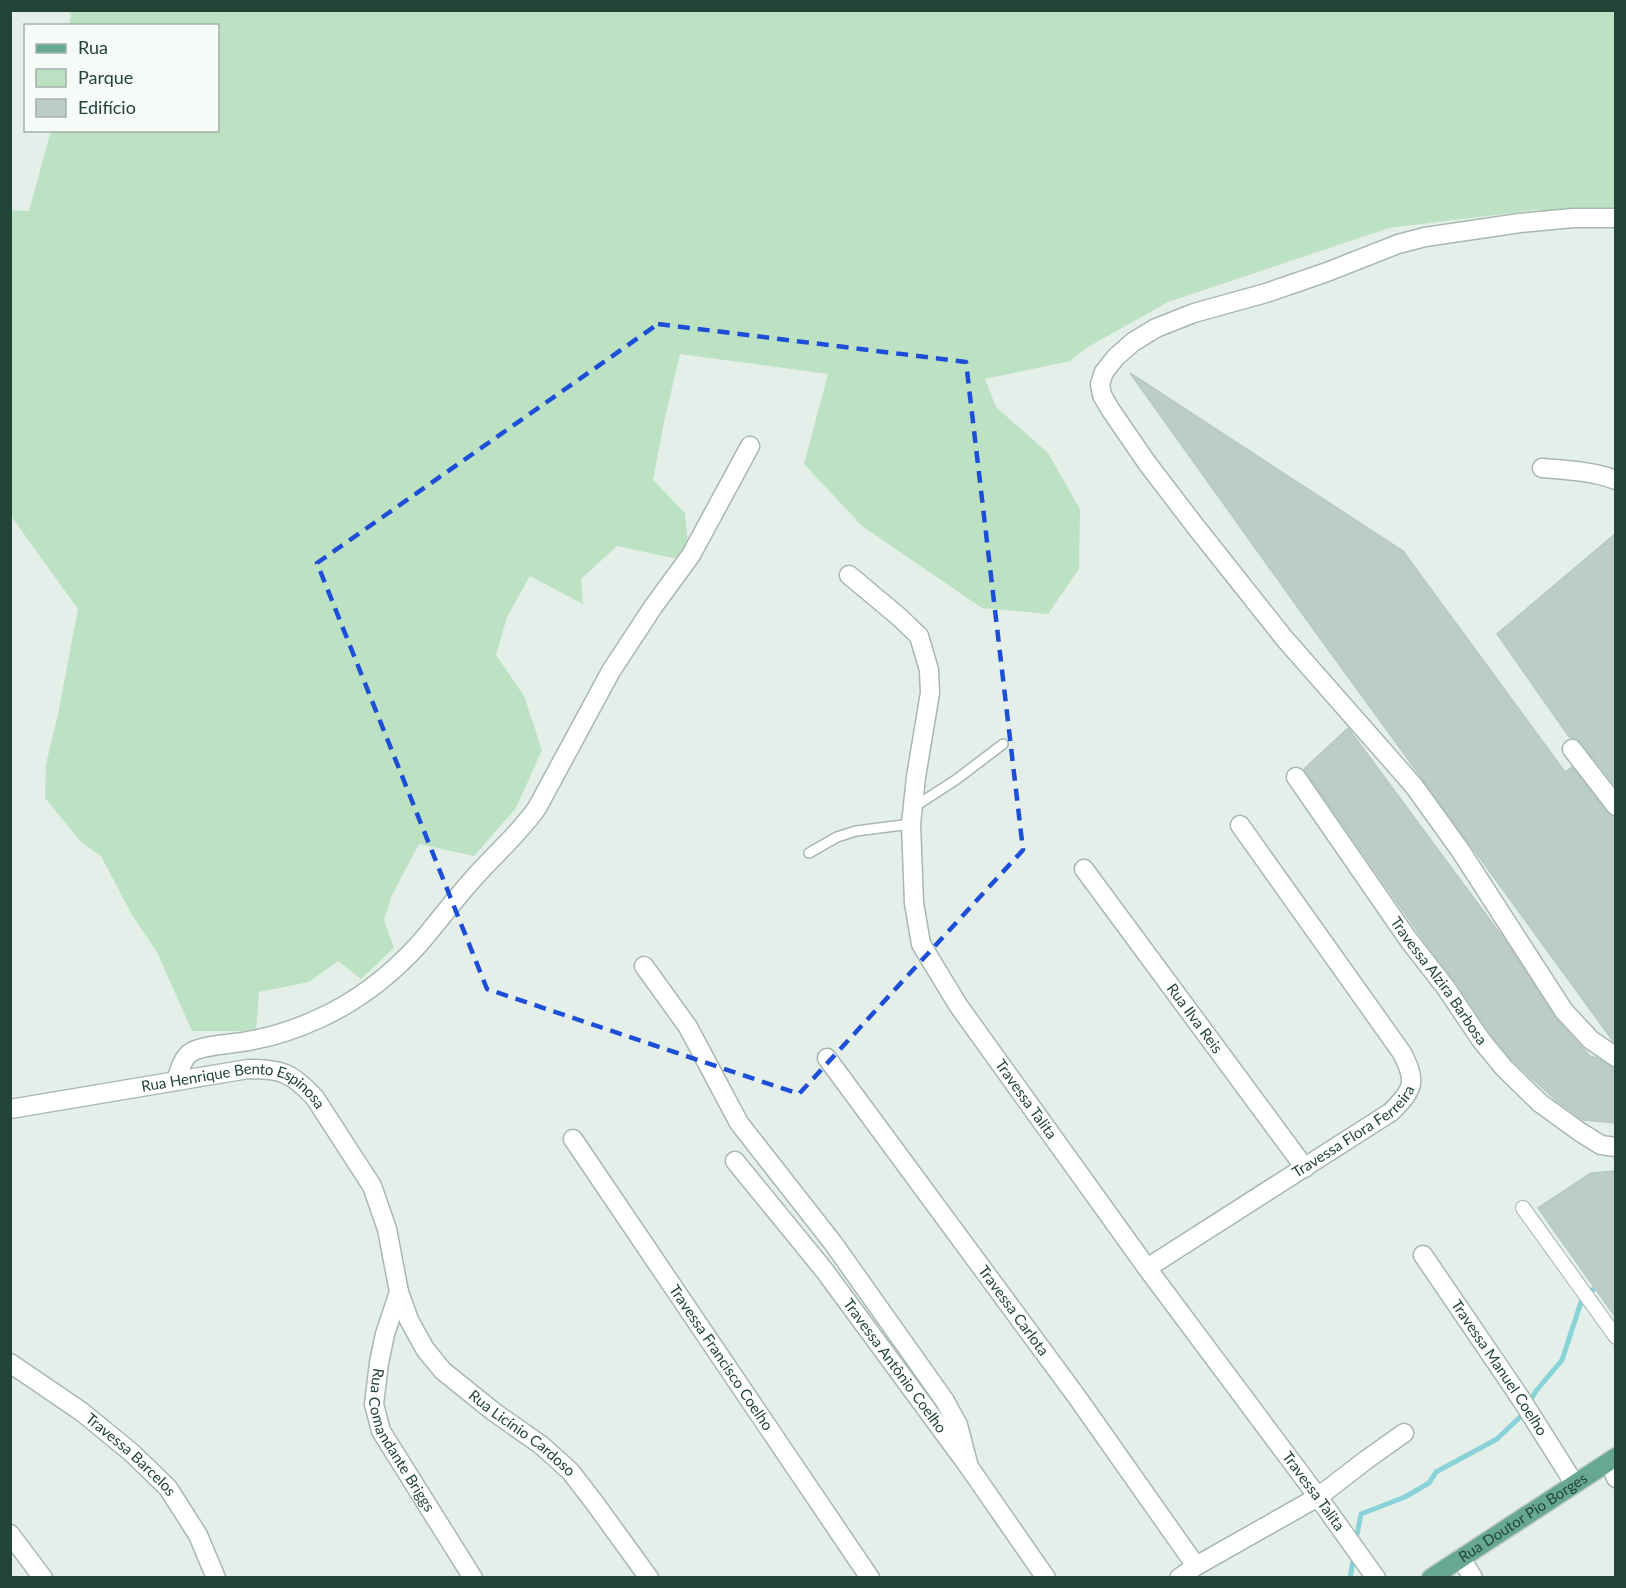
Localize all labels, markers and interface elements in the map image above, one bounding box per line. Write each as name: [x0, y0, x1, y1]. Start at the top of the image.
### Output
legend: [24, 24, 219, 132]
text: Rua: [78, 36, 108, 58]
text: Parque: [78, 66, 133, 88]
text: Edifício: [78, 96, 136, 118]
street label: Travessa Alzira Barbosa: [1387, 913, 1491, 1048]
street label: Rua Ilva Reis: [1164, 980, 1227, 1056]
street label: Travessa Talita: [992, 1055, 1061, 1142]
street label: Rua Henrique Bento Espinosa: [140, 1059, 329, 1112]
street label: Travessa Flora Ferreira: [1288, 1082, 1418, 1181]
street label: Travessa Carlota: [975, 1262, 1053, 1359]
street label: Travessa Francisco Coelho: [666, 1281, 777, 1433]
street label: Travessa Antônio Coelho: [840, 1295, 951, 1436]
street label: Travessa Manuel Coelho: [1448, 1296, 1552, 1438]
street label: Rua Comandante Briggs: [366, 1367, 439, 1515]
street label: Rua Licínio Cardoso: [466, 1386, 579, 1479]
street label: Travessa Barcelos: [83, 1409, 181, 1499]
street label: Travessa Talita: [1279, 1447, 1349, 1534]
street label: Rua Doutor Pio Borges: [1455, 1468, 1590, 1566]

